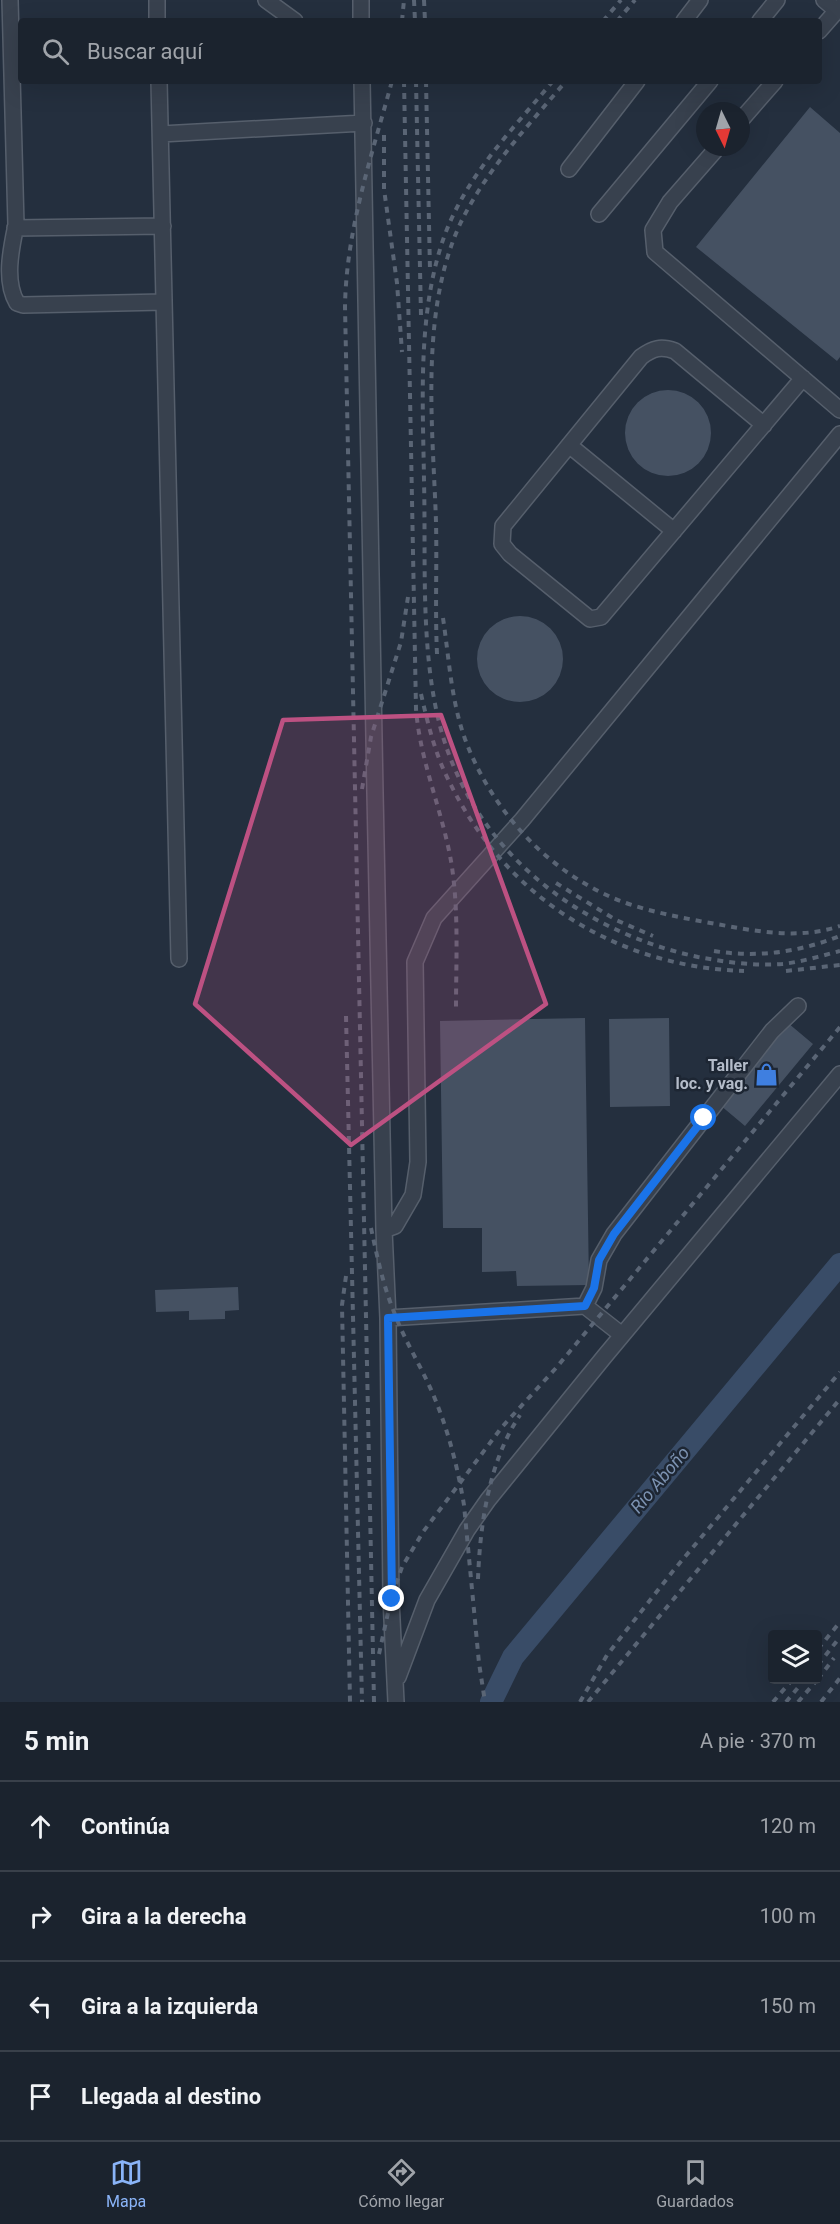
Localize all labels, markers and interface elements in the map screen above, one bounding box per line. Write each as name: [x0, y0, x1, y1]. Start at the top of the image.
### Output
search box: [18, 18, 822, 84]
icon: search: [39, 35, 72, 68]
text: Buscar aquí: [87, 39, 203, 64]
north arrow: [696, 102, 750, 156]
place label: Taller loc. y vag.: [675, 1056, 748, 1093]
shop icon: Taller loc. y vag.: [753, 1061, 779, 1087]
route start: [690, 1104, 716, 1130]
water label: Rio Aboño: [626, 1442, 693, 1517]
route end: [378, 1585, 404, 1611]
map controls: [768, 1630, 822, 1684]
button: layers: [768, 1630, 822, 1684]
text: 5 min: [24, 1726, 89, 1756]
text: A pie · 370 m: [700, 1729, 816, 1753]
icon: ahead: [24, 1810, 57, 1843]
text: Continúa: [81, 1814, 170, 1839]
text: 120 m: [760, 1814, 816, 1838]
icon: right: [24, 1900, 57, 1933]
text: Gira a la derecha: [81, 1904, 247, 1929]
text: 100 m: [760, 1904, 816, 1928]
icon: left: [24, 1990, 57, 2023]
text: Gira a la izquierda: [81, 1994, 258, 2019]
text: 150 m: [760, 1994, 816, 2018]
icon: arrive: [24, 2080, 57, 2113]
text: Llegada al destino: [81, 2084, 261, 2109]
tab: Mapa: [106, 2156, 146, 2211]
tab: Cómo llegar: [358, 2156, 444, 2211]
tab: Guardados: [656, 2156, 734, 2211]

